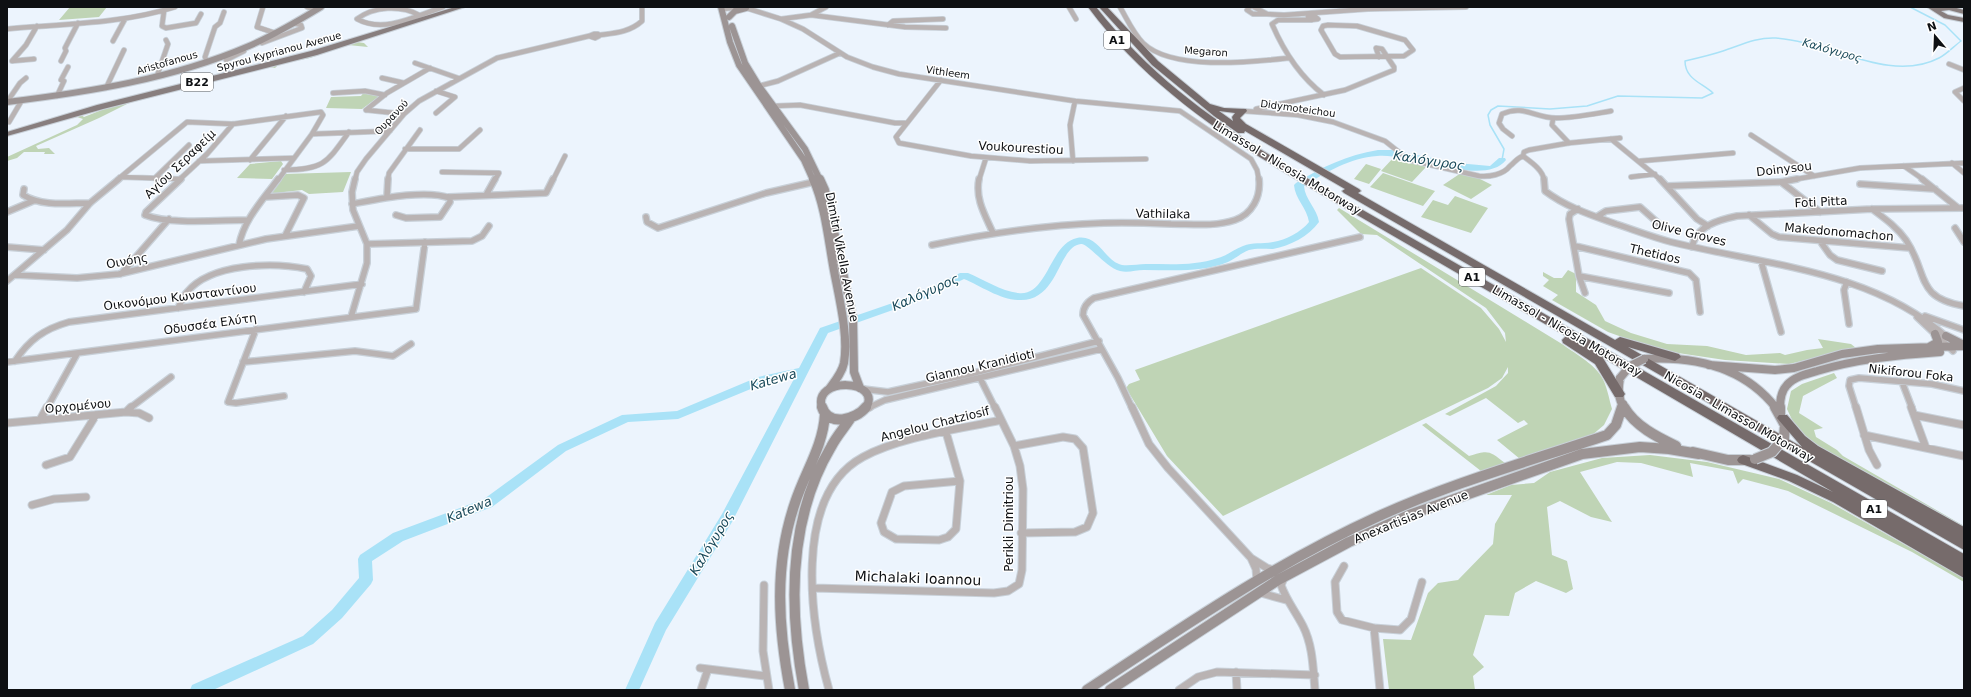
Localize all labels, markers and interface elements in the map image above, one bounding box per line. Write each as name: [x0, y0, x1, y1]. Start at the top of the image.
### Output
north arrow: [1915, 16, 1955, 56]
text: N: [1925, 19, 1938, 35]
street label: Spyrou Kyprianou Avenue: [216, 30, 343, 73]
road number: A1: [1104, 31, 1130, 49]
water label: Καλόγυρος: [1801, 36, 1863, 65]
street label: Megaron: [1184, 44, 1228, 59]
street label: Aristofanous: [136, 49, 199, 76]
street label: Vithleem: [925, 64, 971, 81]
road number: B22: [181, 73, 213, 91]
street label: Ουρανού: [372, 97, 411, 137]
street label: Didymoteichou: [1260, 98, 1336, 119]
street label: Limassol - Nicosia Motorway: [1210, 118, 1364, 218]
street label: Αγίου Σεραφείμ: [142, 126, 219, 201]
street label: Voukourestiou: [978, 139, 1064, 157]
water label: Καλόγυρος: [1392, 147, 1466, 174]
street label: Doinysou: [1755, 159, 1813, 179]
street label: Dimitri Vikella Avenue: [823, 191, 861, 323]
street label: Foti Pitta: [1794, 194, 1848, 210]
street label: Vathilaka: [1135, 207, 1191, 221]
street label: Olive Groves: [1650, 217, 1728, 249]
street label: Makedonomachon: [1784, 220, 1894, 244]
street label: Thetidos: [1627, 241, 1682, 267]
street label: Οινόης: [105, 250, 149, 272]
road number: A1: [1459, 268, 1485, 286]
water label: Καλόγυρος: [889, 271, 961, 314]
street label: Οικονόμου Κωνσταντίνου: [103, 281, 257, 313]
street label: Limassol - Nicosia Motorway: [1490, 282, 1644, 380]
street label: Οδυσσέα Ελύτη: [163, 311, 257, 337]
street label: Giannou Kranidioti: [924, 347, 1036, 385]
street label: Nikiforou Foka: [1868, 362, 1954, 384]
water label: Katewa: [748, 366, 798, 393]
street label: Nicosia - Limassol Motorway: [1662, 368, 1816, 466]
street label: Ορχομένου: [44, 396, 112, 416]
street label: Angelou Chatziosif: [879, 404, 992, 444]
street label: Perikli Dimitriou: [1002, 476, 1016, 572]
street label: Anexartisias Avenue: [1352, 488, 1470, 546]
water label: Katewa: [444, 493, 494, 526]
road number: A1: [1861, 500, 1887, 518]
water label: Καλόγυρος: [687, 508, 737, 578]
street label: Michalaki Ioannou: [855, 568, 981, 588]

